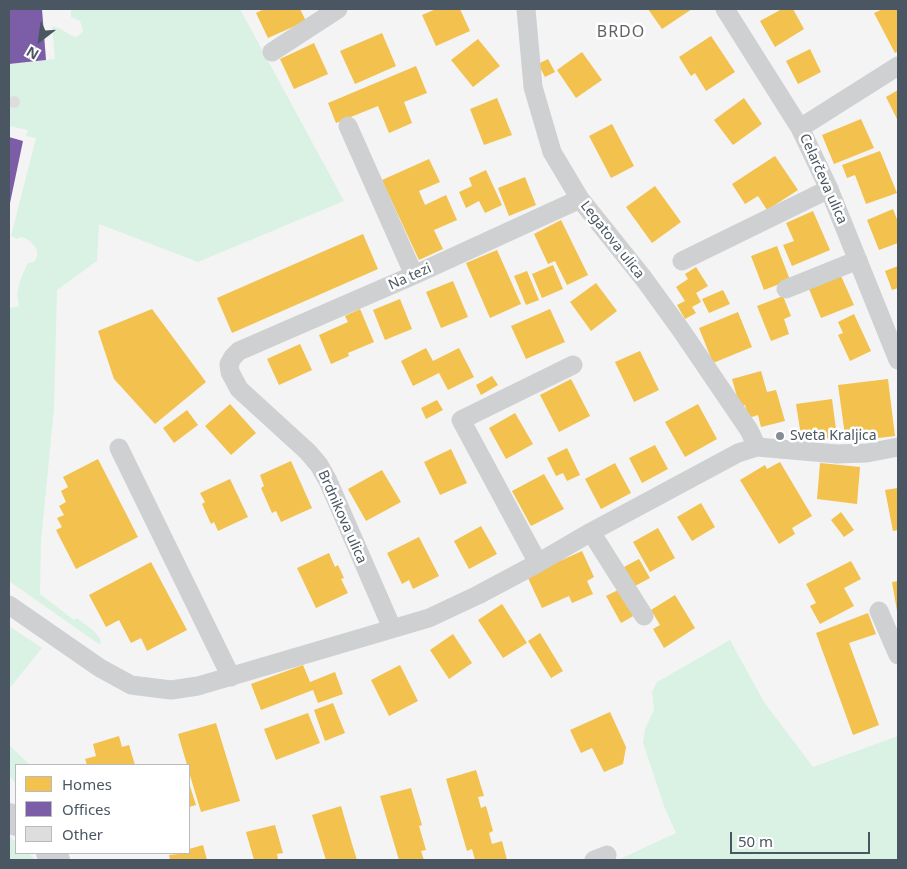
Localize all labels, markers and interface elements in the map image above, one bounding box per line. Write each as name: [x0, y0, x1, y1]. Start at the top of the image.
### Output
north arrow: [15, 15, 65, 65]
district label: BRDO: [596, 22, 646, 42]
text: N: [23, 42, 42, 65]
street label: Celarčeva ulica: [796, 131, 850, 227]
street label: Legatova ulica: [576, 198, 648, 282]
street label: Na tezi: [386, 260, 434, 294]
place label: Sveta Kraljica: [790, 428, 877, 444]
marker: Sveta Kraljica: [774, 430, 786, 442]
street label: Brdnikova ulica: [314, 468, 370, 566]
legend: [15, 764, 190, 854]
text: Homes: [62, 774, 112, 794]
text: Offices: [62, 799, 111, 819]
scale bar: [732, 822, 872, 854]
text: Other: [62, 824, 103, 844]
text: 50 m: [738, 831, 773, 851]

